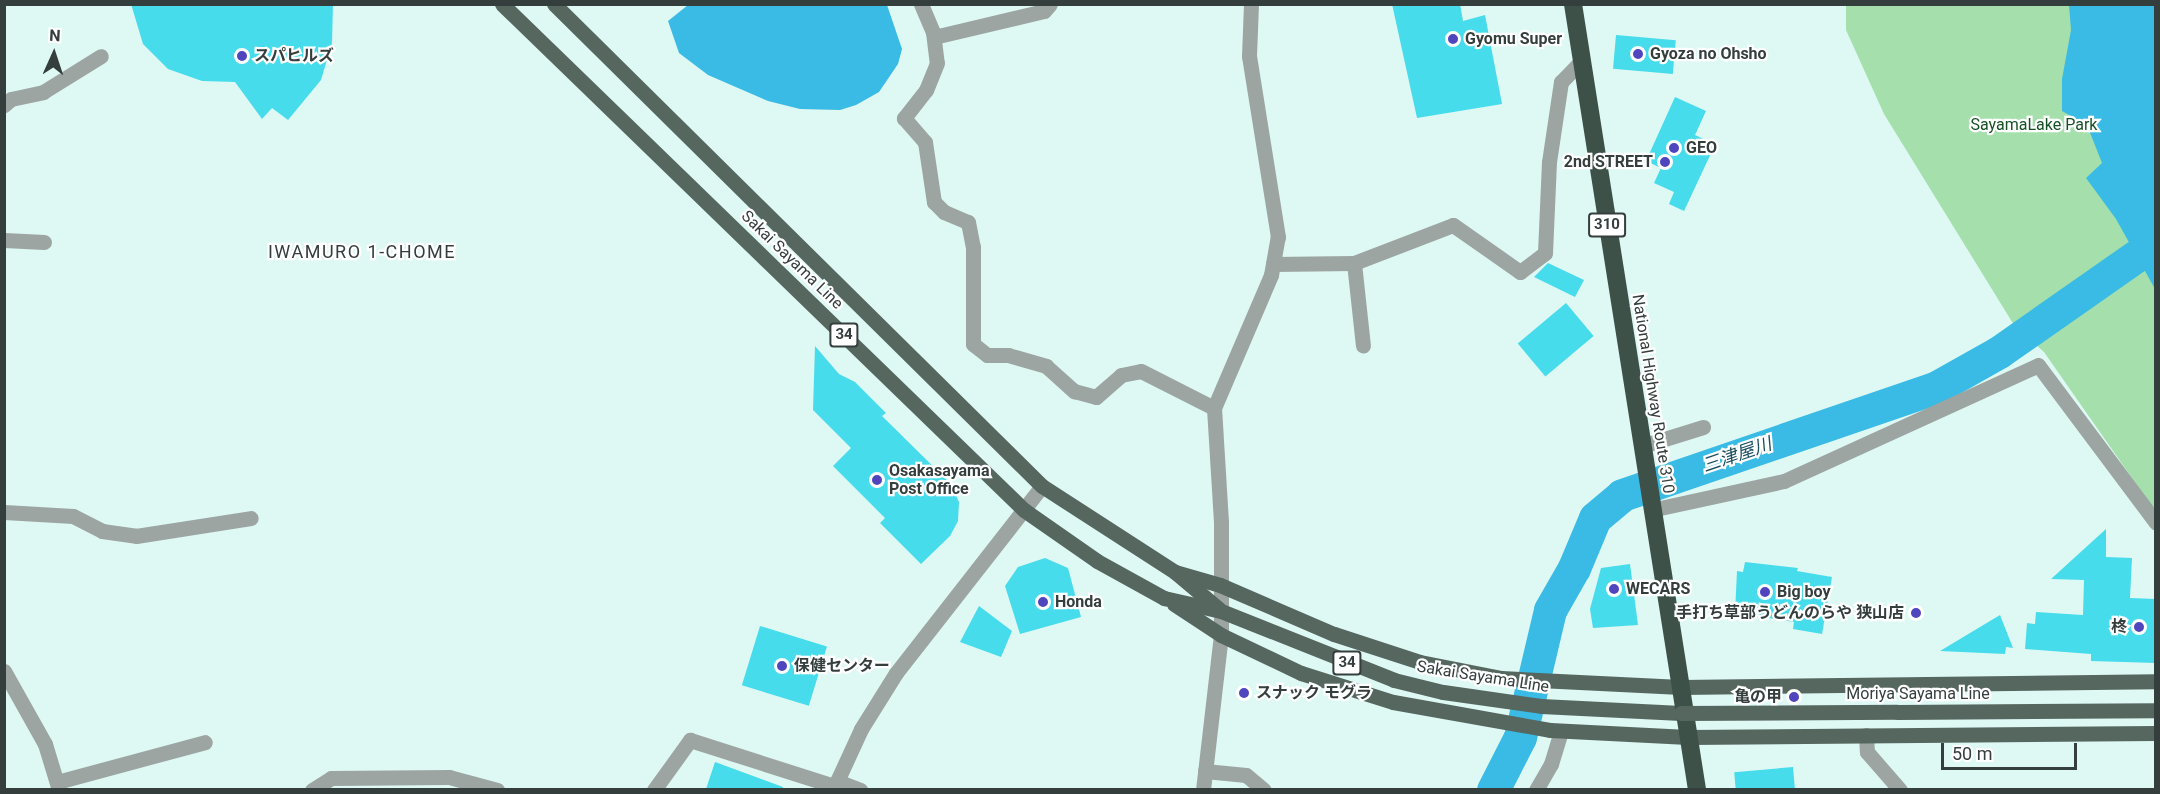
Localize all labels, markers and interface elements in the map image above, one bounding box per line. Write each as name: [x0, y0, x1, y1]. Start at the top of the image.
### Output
north arrow: [24, 24, 84, 84]
text: N: [49, 26, 61, 45]
place label: Gyomu Super: [1465, 29, 1562, 49]
marker: Gyomu Super: [1446, 32, 1460, 46]
place label: Gyoza no Ohsho: [1650, 44, 1767, 64]
place label: スパヒルズ: [254, 46, 334, 66]
marker: Gyoza no Ohsho: [1631, 47, 1645, 61]
marker: スパヒルズ: [235, 49, 249, 63]
park label: SayamaLake Park: [1971, 115, 2097, 135]
place label: GEO: [1686, 138, 1717, 158]
marker: GEO: [1667, 141, 1681, 155]
place label: 2nd STREET: [1564, 152, 1653, 172]
marker: 2nd STREET: [1658, 155, 1672, 169]
street label: Sakai Sayama Line: [737, 207, 847, 313]
road number: 310: [1588, 213, 1626, 237]
district label: IWAMURO 1-CHOME: [268, 241, 456, 263]
street label: National Highway Route 310: [1628, 293, 1678, 495]
road number: 34: [829, 323, 859, 347]
water label: 三津屋川: [1699, 433, 1775, 477]
place label: Osakasayama Post Office: [889, 461, 990, 499]
marker: Osakasayama Post Office: [870, 473, 884, 487]
place label: WECARS: [1626, 579, 1690, 599]
marker: WECARS: [1607, 582, 1621, 596]
place label: Big boy: [1777, 582, 1831, 602]
marker: Big boy: [1758, 585, 1772, 599]
place label: Honda: [1055, 592, 1102, 612]
marker: Honda: [1036, 595, 1050, 609]
place label: 手打ち草部うどんのらや 狭山店: [1676, 603, 1904, 623]
marker: 手打ち草部うどんのらや 狭山店: [1909, 606, 1923, 620]
place label: 柊: [2111, 617, 2127, 637]
marker: 柊: [2132, 620, 2146, 634]
road number: 34: [1332, 651, 1362, 675]
place label: 保健センター: [794, 656, 890, 676]
street label: Sakai Sayama Line: [1415, 657, 1551, 697]
marker: 保健センター: [775, 659, 789, 673]
place label: スナック モグラ: [1256, 683, 1372, 703]
street label: Moriya Sayama Line: [1846, 684, 1990, 704]
marker: スナック モグラ: [1237, 686, 1251, 700]
place label: 亀の甲: [1734, 687, 1782, 707]
marker: 亀の甲: [1787, 690, 1801, 704]
scale bar: [1944, 731, 2080, 769]
text: 50 m: [1952, 743, 1992, 764]

